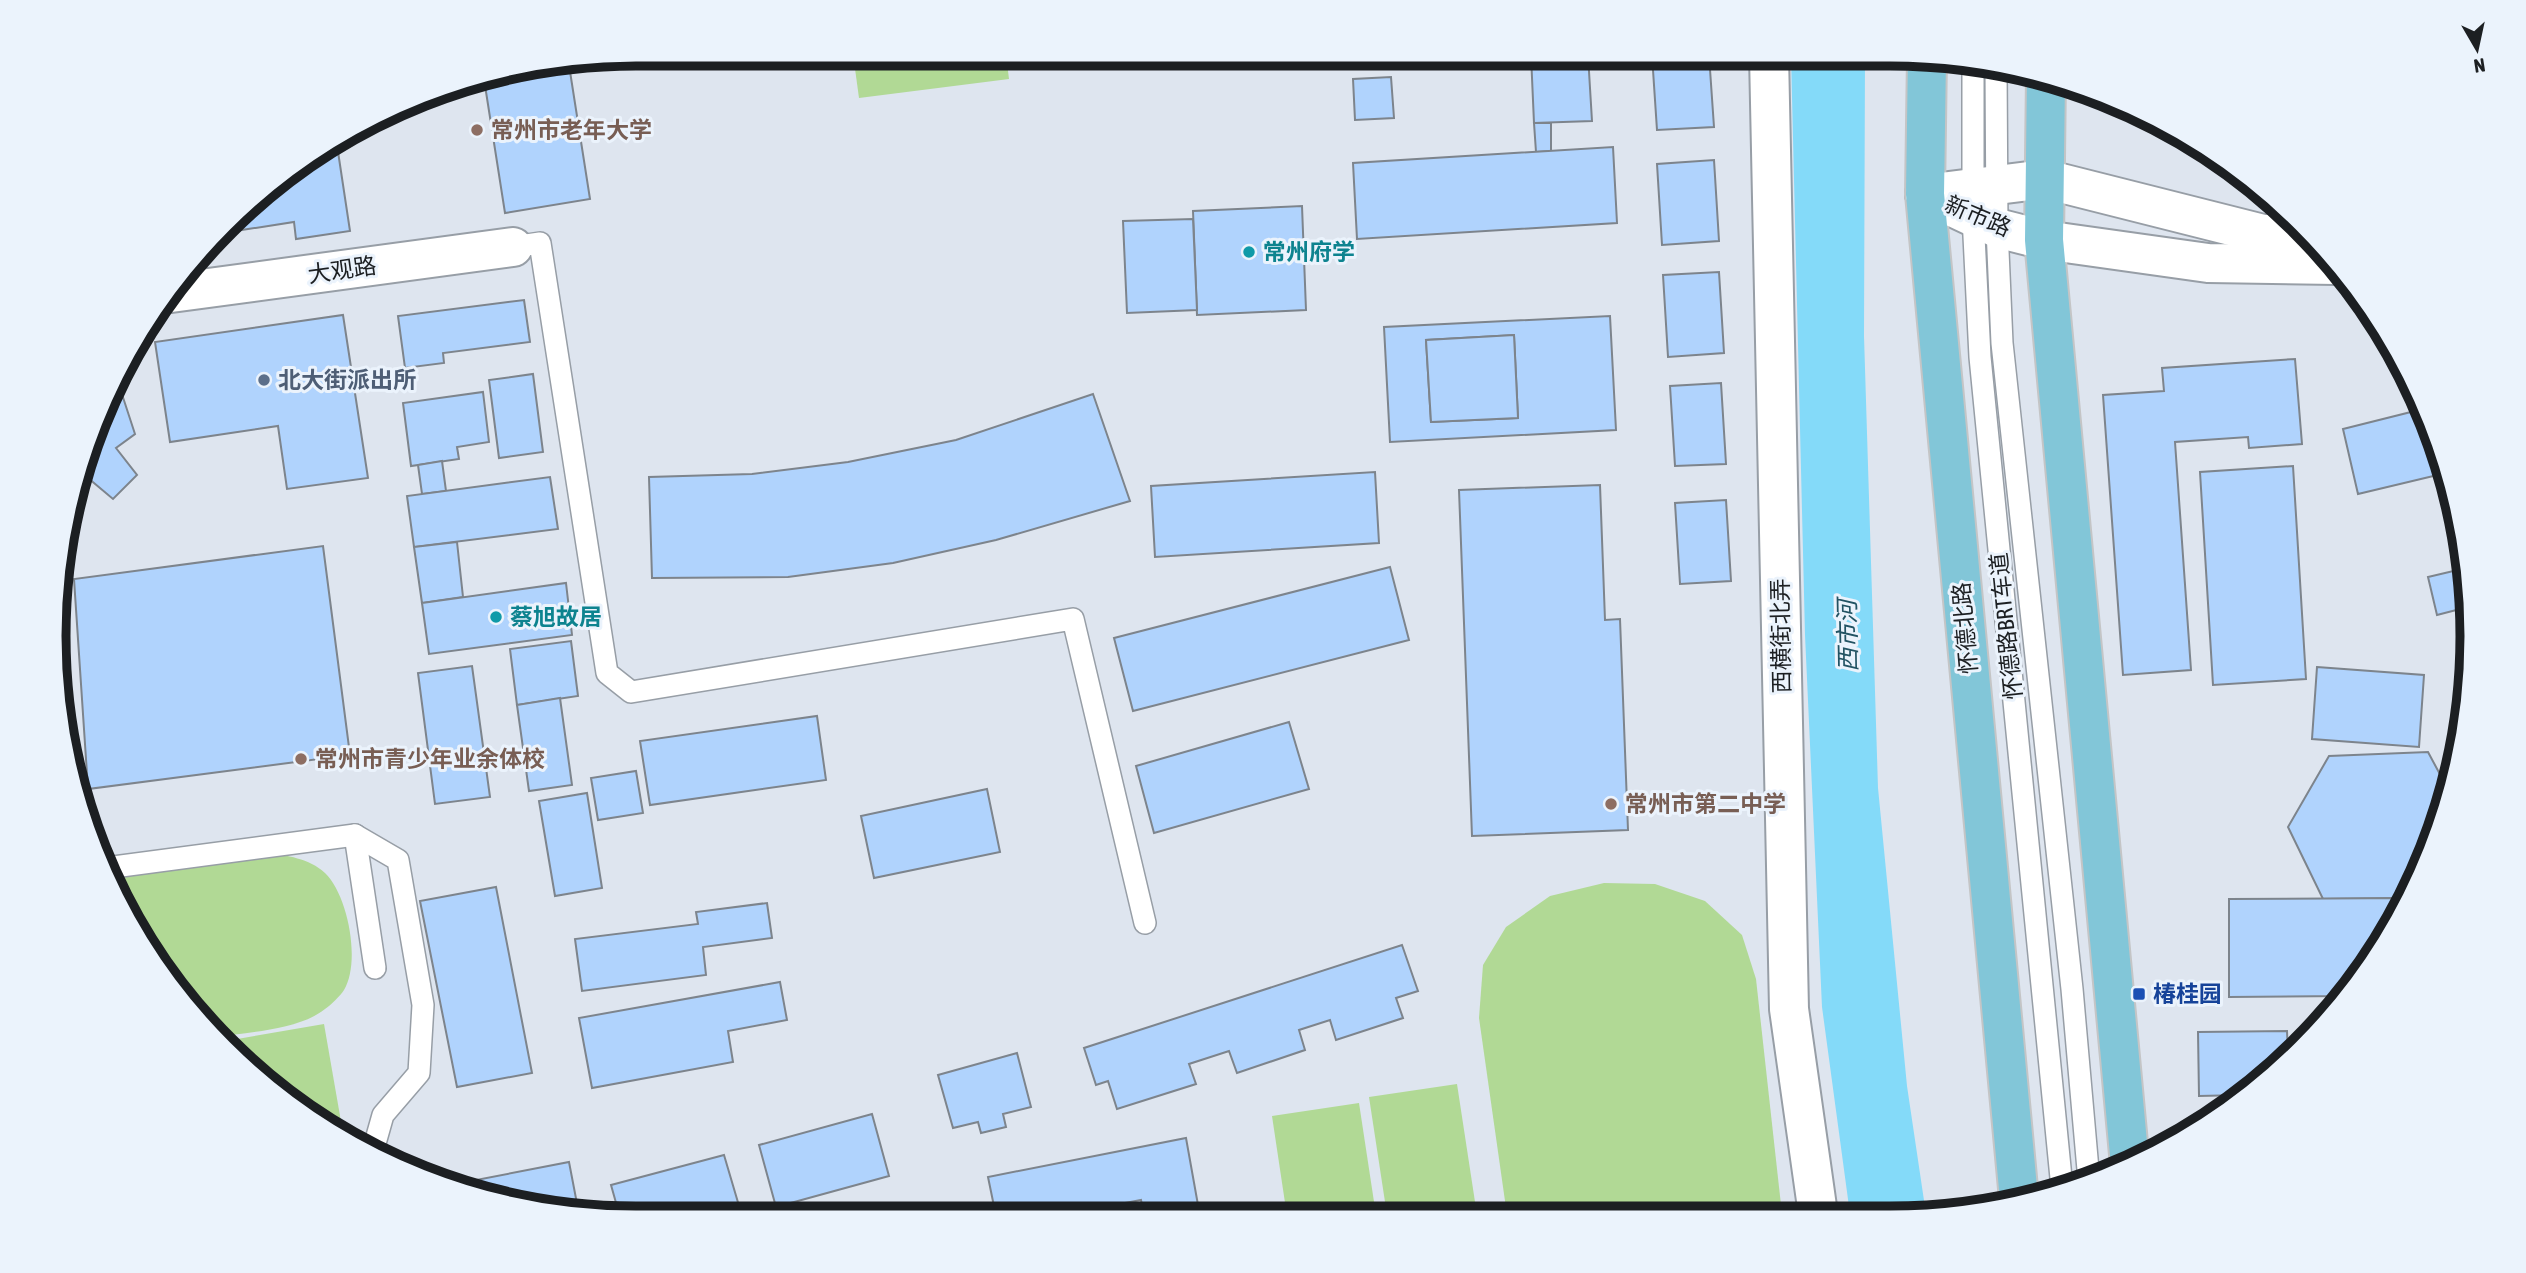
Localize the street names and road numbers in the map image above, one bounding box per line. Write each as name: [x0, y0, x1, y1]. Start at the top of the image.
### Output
street label: 新市路: [1941, 191, 2015, 241]
street label: 大观路: [306, 252, 378, 288]
street label: 怀德路BRT车道: [1985, 551, 2027, 701]
street label: 西横街北弄: [1767, 578, 1795, 694]
street label: 怀德北路: [1948, 581, 1982, 675]

